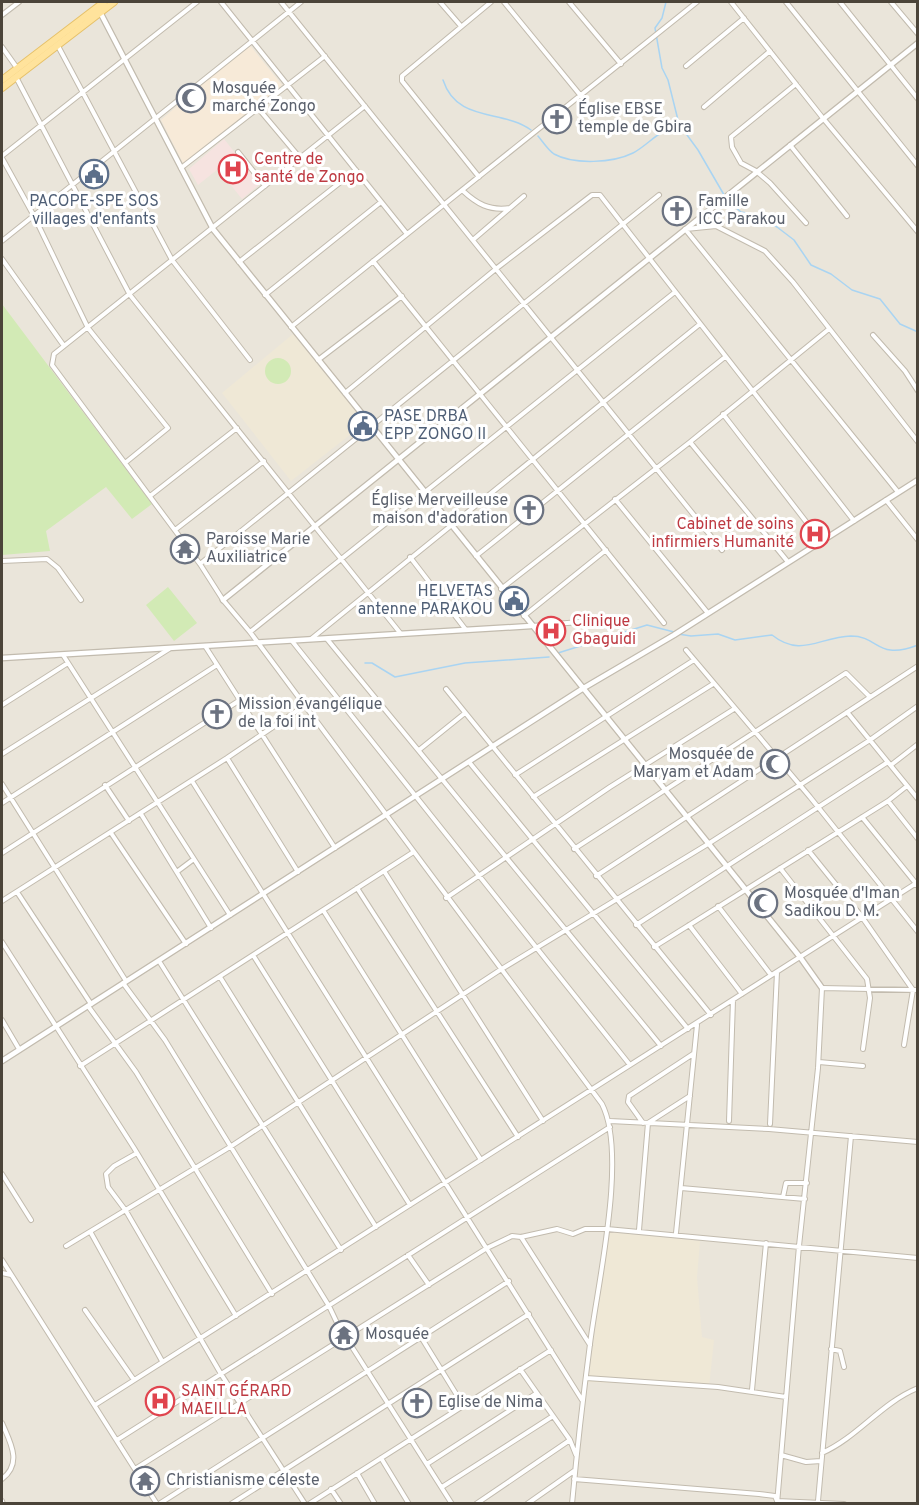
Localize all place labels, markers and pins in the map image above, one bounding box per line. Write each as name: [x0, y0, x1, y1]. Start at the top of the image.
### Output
place label: Mosquée marché Zongo: [212, 79, 316, 117]
mosque icon: Mosquée marché Zongo: [175, 82, 207, 114]
place label: Église EBSE temple de Gbira: [578, 98, 692, 138]
church icon: Église EBSE temple de Gbira: [541, 103, 573, 135]
place label: Centre de santé de Zongo: [254, 150, 364, 188]
hospital icon: Centre de santé de Zongo: [217, 153, 249, 185]
public building icon: PACOPE-SPE SOS villages d'enfants: [78, 158, 110, 190]
place label: PACOPE-SPE SOS villages d'enfants: [29, 192, 159, 230]
place label: Famille ICC Parakou: [698, 192, 786, 230]
church icon: Famille ICC Parakou: [661, 195, 693, 227]
place label: PASE DRBA EPP ZONGO II: [384, 407, 486, 445]
public building icon: PASE DRBA EPP ZONGO II: [347, 410, 379, 442]
place label: Église Merveilleuse maison d'adoration: [371, 489, 508, 529]
church icon: Église Merveilleuse maison d'adoration: [513, 494, 545, 526]
place label: Cabinet de soins infirmiers Humanité: [652, 515, 794, 553]
hospital icon: Cabinet de soins infirmiers Humanité: [799, 518, 831, 550]
place label: Paroisse Marie Auxiliatrice: [206, 530, 310, 568]
temple icon: Paroisse Marie Auxiliatrice: [169, 533, 201, 565]
place label: HELVETAS antenne PARAKOU: [358, 582, 493, 620]
public building icon: HELVETAS antenne PARAKOU: [498, 585, 530, 617]
place label: Clinique Gbaguidi: [572, 612, 636, 650]
hospital icon: Clinique Gbaguidi: [535, 615, 567, 647]
place label: Mission évangélique de la foi int: [238, 695, 382, 733]
church icon: Mission évangélique de la foi int: [201, 698, 233, 730]
place label: Mosquée de Maryam et Adam: [633, 745, 754, 783]
mosque icon: Mosquée de Maryam et Adam: [759, 748, 791, 780]
place label: Mosquée d'Iman Sadikou D. M.: [784, 884, 900, 922]
mosque icon: Mosquée d'Iman Sadikou D. M.: [747, 887, 779, 919]
temple icon: Mosquée: [328, 1319, 360, 1351]
place label: Mosquée: [365, 1325, 429, 1345]
place label: SAINT GÉRARD MAEILLA: [181, 1380, 292, 1420]
hospital icon: SAINT GÉRARD MAEILLA: [144, 1385, 176, 1417]
church icon: Eglise de Nima: [401, 1387, 433, 1419]
place label: Eglise de Nima: [438, 1393, 543, 1413]
temple icon: Christianisme céleste: [129, 1465, 161, 1497]
place label: Christianisme céleste: [166, 1471, 320, 1491]

